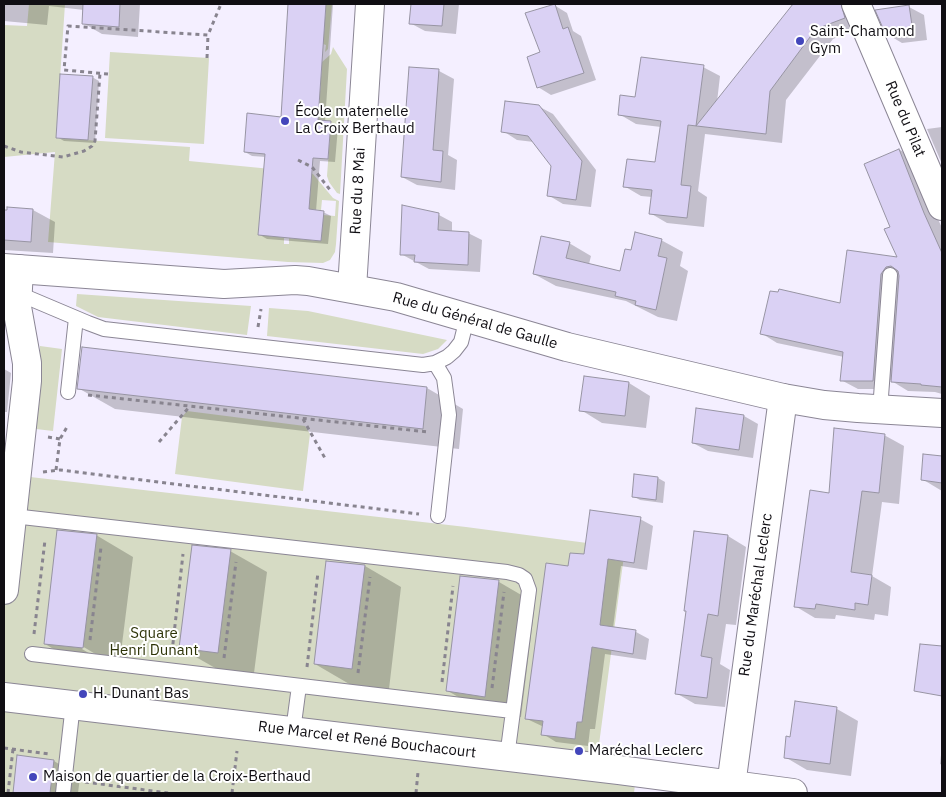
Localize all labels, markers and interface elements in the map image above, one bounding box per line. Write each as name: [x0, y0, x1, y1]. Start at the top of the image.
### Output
place label: Saint-Chamond Gym: [810, 23, 915, 58]
marker: Saint-Chamond Gym: [794, 35, 806, 47]
street label: Rue du Pilat: [881, 78, 929, 160]
place label: École maternelle La Croix Berthaud: [295, 103, 415, 138]
marker: École maternelle La Croix Berthaud: [279, 115, 291, 127]
street label: Rue du 8 Mai: [347, 147, 369, 235]
street label: Rue du Général de Gaulle: [390, 289, 560, 353]
street label: Rue du Maréchal Leclerc: [736, 512, 776, 678]
park label: Square Henri Dunant: [109, 625, 199, 660]
place label: H. Dunant Bas: [93, 685, 189, 703]
marker: H. Dunant Bas: [77, 688, 89, 700]
street label: Rue Marcel et René Bouchacourt: [257, 718, 477, 762]
place label: Maréchal Leclerc: [589, 742, 703, 760]
marker: Maréchal Leclerc: [573, 745, 585, 757]
place label: Maison de quartier de la Croix-Berthaud: [43, 768, 311, 786]
marker: Maison de quartier de la Croix-Berthaud: [27, 771, 39, 783]

